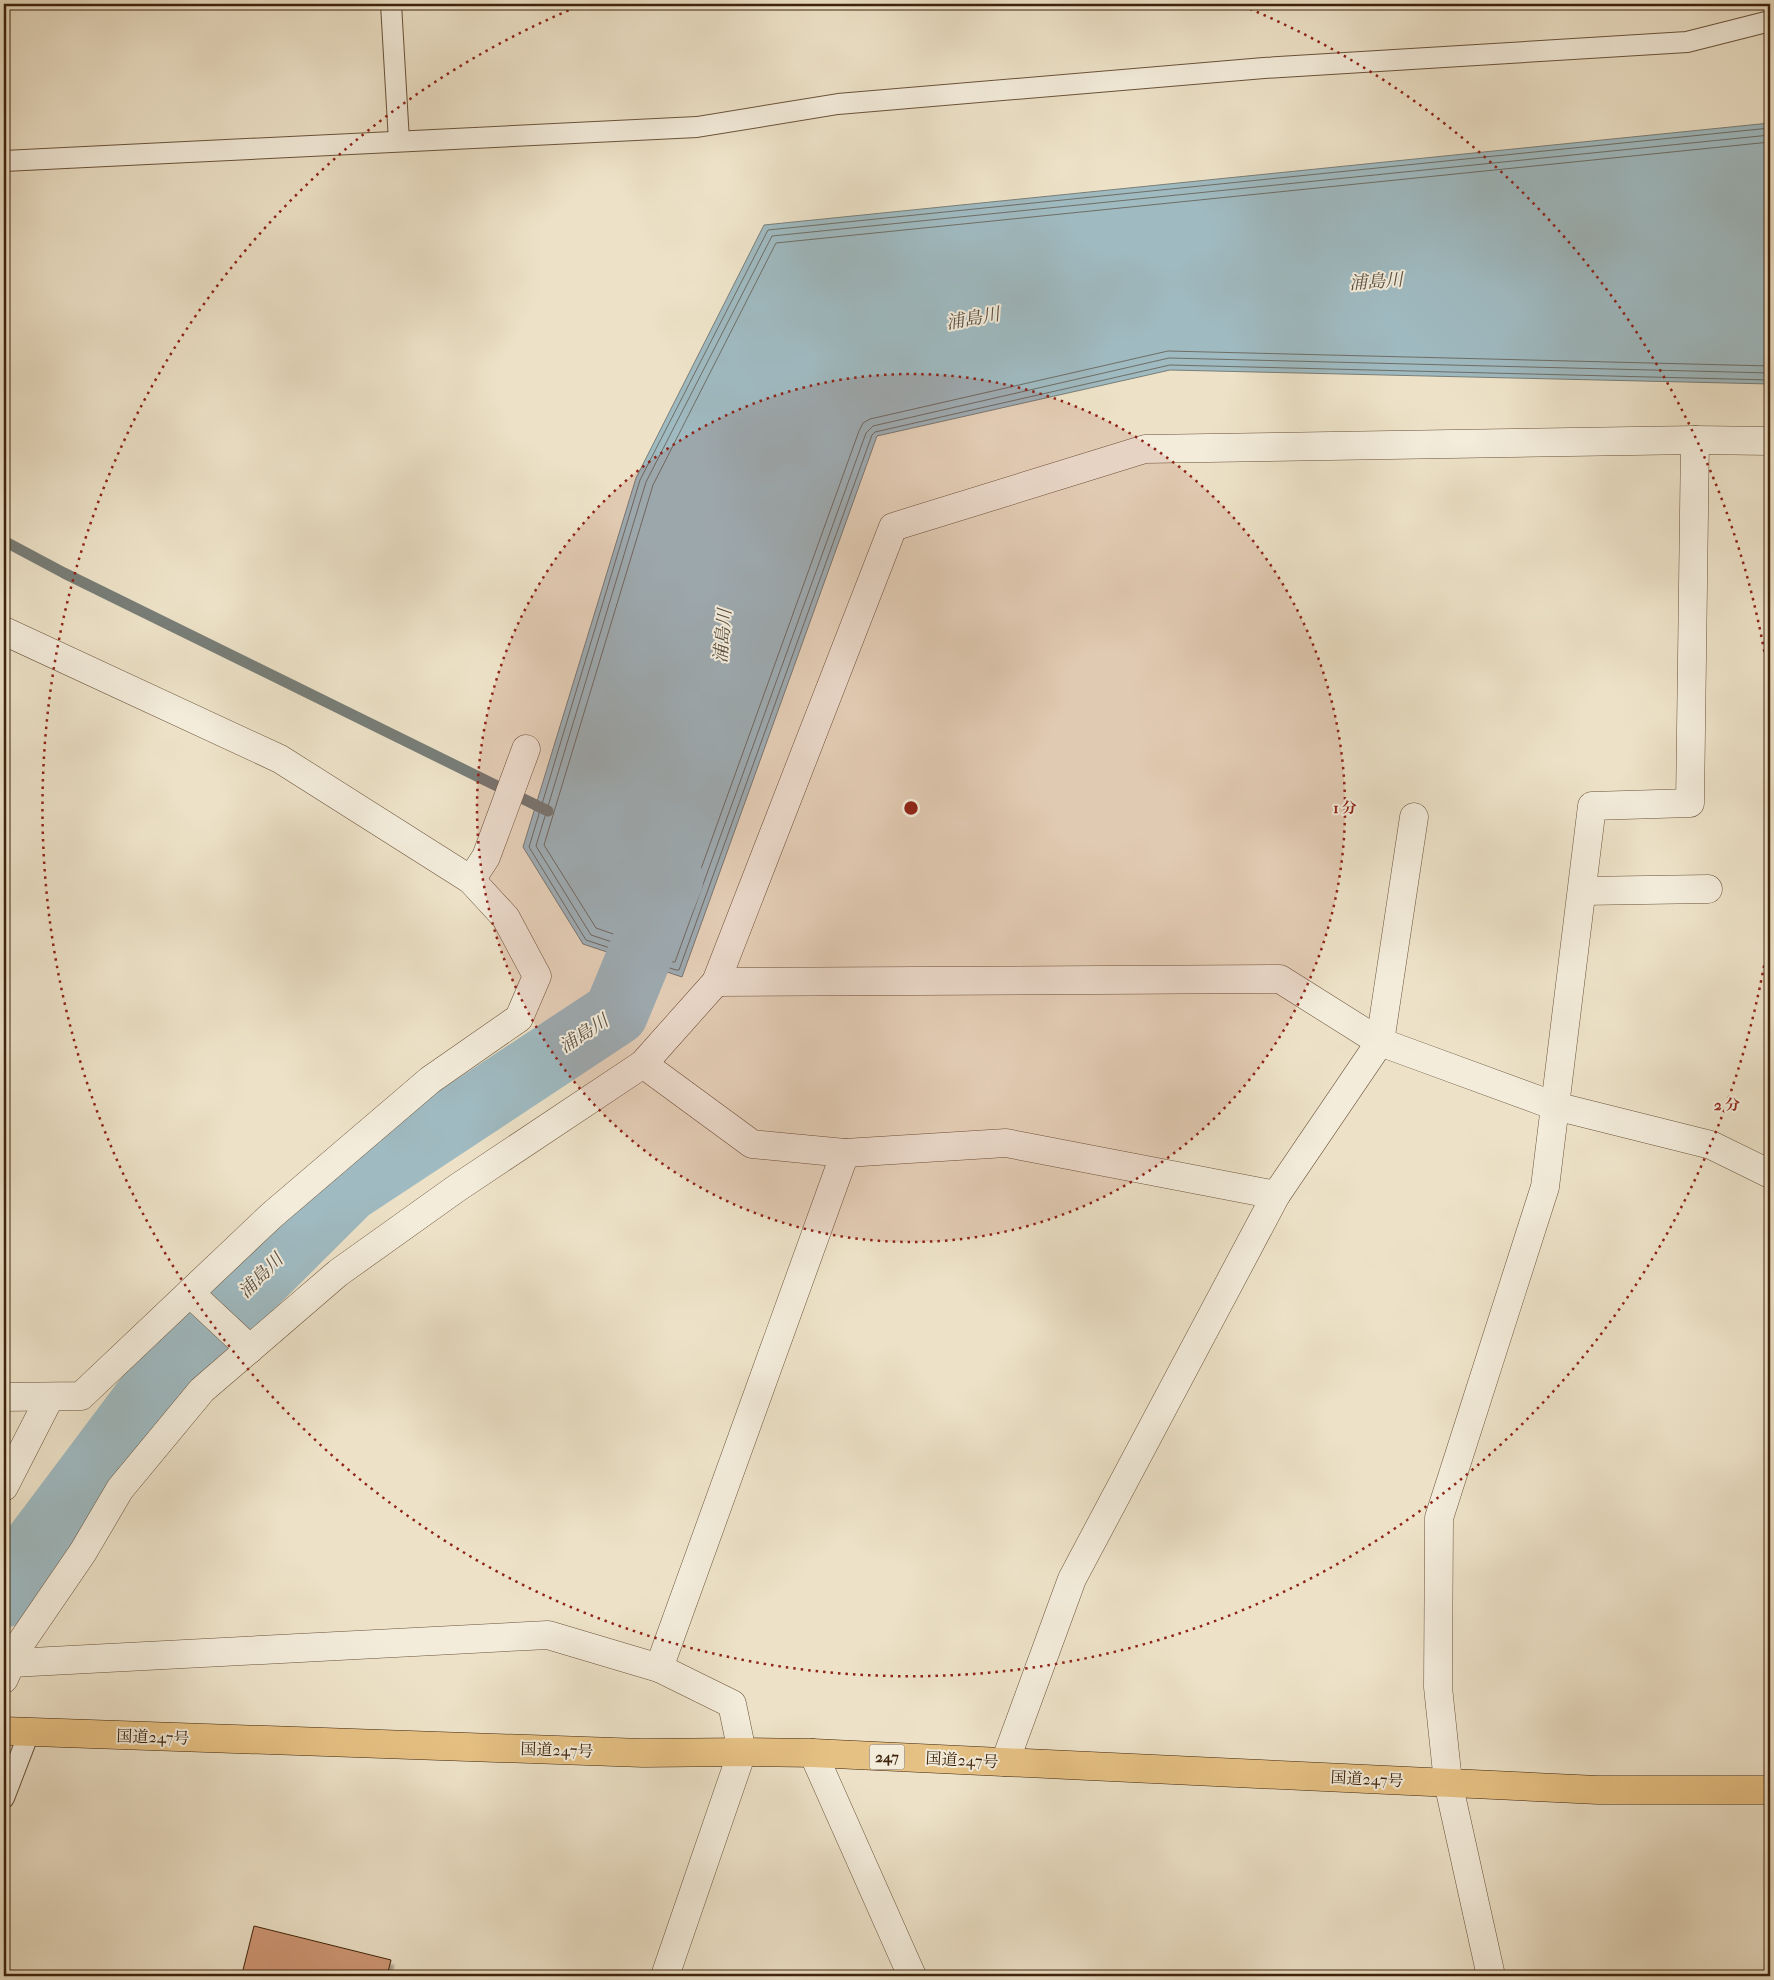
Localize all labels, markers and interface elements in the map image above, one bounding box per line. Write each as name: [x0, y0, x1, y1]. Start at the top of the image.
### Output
water label: 浦島川: [1348, 270, 1406, 294]
water label: 浦島川: [945, 304, 1003, 334]
water label: 浦島川: [710, 606, 736, 664]
centre of rings: [902, 799, 920, 817]
text: 1 分: [1333, 799, 1357, 817]
water label: 浦島川: [556, 1009, 614, 1058]
text: 2 分: [1714, 1096, 1740, 1114]
water label: 浦島川: [234, 1248, 289, 1303]
street label: 国道247号: [116, 1726, 190, 1748]
street label: 国道247号: [520, 1739, 594, 1761]
road number: 247: [870, 1744, 904, 1770]
street label: 国道247号: [925, 1749, 999, 1771]
street label: 国道247号: [1330, 1768, 1404, 1790]

